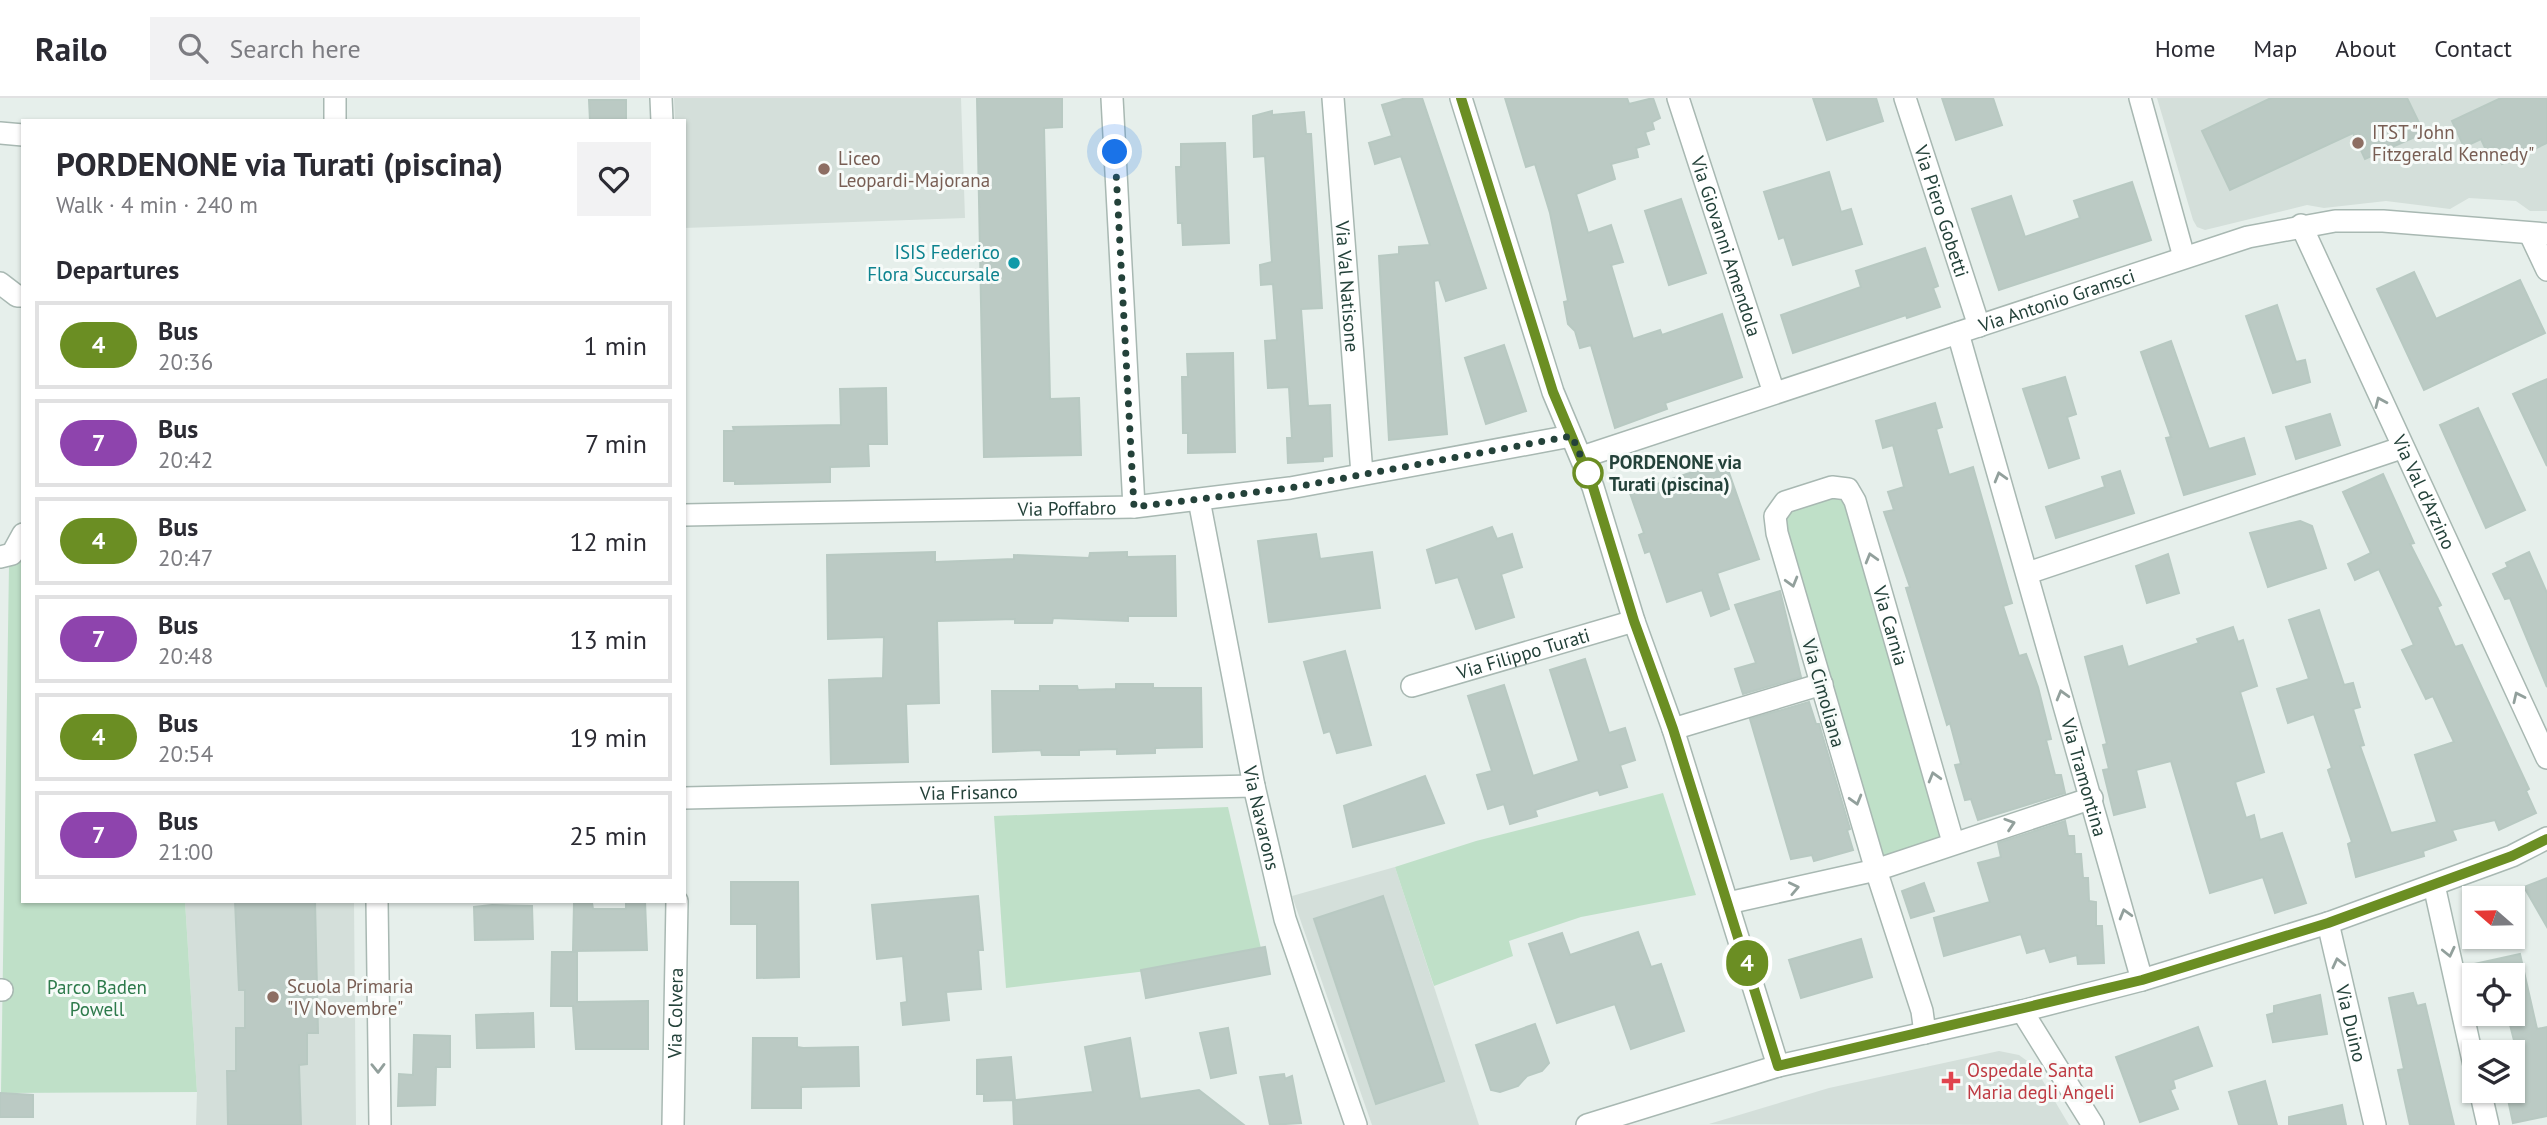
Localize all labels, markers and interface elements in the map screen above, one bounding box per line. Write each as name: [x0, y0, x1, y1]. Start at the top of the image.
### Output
search box: [150, 17, 640, 80]
text: Railo: [35, 27, 108, 70]
icon: search: [174, 29, 212, 67]
text: Search here: [230, 32, 361, 65]
text: Home: [2155, 33, 2215, 64]
text: Map: [2253, 33, 2297, 64]
text: About: [2335, 33, 2396, 64]
text: Contact: [2434, 33, 2512, 64]
place label: ITST "John Fitzgerald Kennedy": [2372, 120, 2534, 166]
your location: [1097, 134, 1132, 169]
marker: ITST "John Fitzgerald Kennedy": [2350, 135, 2366, 151]
street label: Via Piero Gobetti: [1909, 141, 1974, 280]
text: PORDENONE via Turati (piscina): [56, 142, 503, 185]
button: heart: [577, 142, 651, 216]
place label: Liceo Leopardi-Majorana: [838, 146, 990, 192]
street label: Via Giovanni Amendola: [1685, 152, 1767, 340]
marker: Liceo Leopardi-Majorana: [816, 161, 832, 177]
text: Walk · 4 min · 240 m: [56, 190, 258, 219]
street label: Via Val Natisone: [1330, 219, 1365, 353]
place label: ISIS Federico Flora Succursale: [867, 240, 1000, 286]
text: Departures: [56, 253, 179, 286]
marker: ISIS Federico Flora Succursale: [1006, 255, 1022, 271]
street label: Via Antonio Gramsci: [1975, 263, 2138, 337]
text: Bus: [158, 314, 198, 347]
text: 4: [92, 329, 105, 360]
text: 1 min: [584, 329, 647, 362]
text: 20:36: [158, 347, 213, 376]
one-way arrow: [2374, 396, 2388, 409]
text: Bus: [158, 412, 198, 445]
text: 7: [92, 427, 105, 458]
text: 7 min: [585, 427, 647, 460]
street label: Via Val d'Arzino: [2387, 430, 2461, 553]
text: 20:42: [158, 445, 213, 474]
place label: PORDENONE via Turati (piscina): [1609, 450, 1742, 496]
marker: PORDENONE via Turati (piscina): [1573, 458, 1603, 488]
one-way arrow: [1993, 471, 2008, 483]
street label: Via Poffabro: [1016, 495, 1117, 521]
text: Bus: [158, 510, 198, 543]
text: 4: [92, 525, 105, 556]
text: 12 min: [569, 525, 647, 558]
text: 20:47: [158, 543, 213, 572]
one-way arrow: [1865, 552, 1880, 564]
one-way arrow: [1783, 575, 1798, 587]
street label: Via Carnia: [1868, 582, 1914, 668]
text: Bus: [158, 608, 198, 641]
text: 7: [92, 623, 105, 654]
text: 13 min: [569, 623, 647, 656]
street label: Via Filippo Turati: [1453, 623, 1593, 685]
street label: Via Cimoliana: [1797, 635, 1851, 750]
text: 20:48: [158, 641, 213, 670]
one-way arrow: [2056, 690, 2071, 702]
one-way arrow: [2512, 691, 2526, 704]
text: Bus: [158, 706, 198, 739]
street label: Via Tramontina: [2056, 715, 2113, 839]
text: 4: [92, 721, 105, 752]
text: 19 min: [569, 721, 647, 754]
text: 20:54: [158, 739, 213, 768]
street label: Via Navarons: [1238, 763, 1285, 872]
one-way arrow: [1928, 771, 1943, 783]
street label: Via Frisanco: [919, 779, 1018, 805]
one-way arrow: [1847, 794, 1862, 806]
text: Bus: [158, 804, 198, 837]
one-way arrow: [2004, 818, 2016, 832]
text: 7: [92, 819, 105, 850]
text: 25 min: [569, 819, 647, 852]
text: 21:00: [158, 837, 213, 866]
one-way arrow: [1788, 882, 1800, 896]
north arrow: [2462, 886, 2525, 948]
map controls: [2462, 886, 2525, 1103]
one-way arrow: [2119, 908, 2133, 920]
line badge: 4: [1724, 940, 1770, 986]
one-way arrow: [2440, 946, 2455, 958]
text: 4: [1740, 947, 1754, 978]
one-way arrow: [2332, 957, 2346, 969]
button: locate: [2462, 963, 2525, 1026]
street label: Via Colvera: [662, 967, 688, 1060]
place label: Scuola Primaria "IV Novembre": [287, 974, 413, 1020]
park label: Parco Baden Powell: [47, 975, 147, 1021]
street label: Via Duino: [2331, 981, 2372, 1064]
marker: Scuola Primaria "IV Novembre": [265, 989, 281, 1005]
button: layers: [2462, 1040, 2525, 1103]
place label: Ospedale Santa Maria degli Angeli: [1967, 1058, 2114, 1104]
one-way arrow: [371, 1062, 386, 1073]
marker: Ospedale Santa Maria degli Angeli: [1941, 1071, 1961, 1091]

